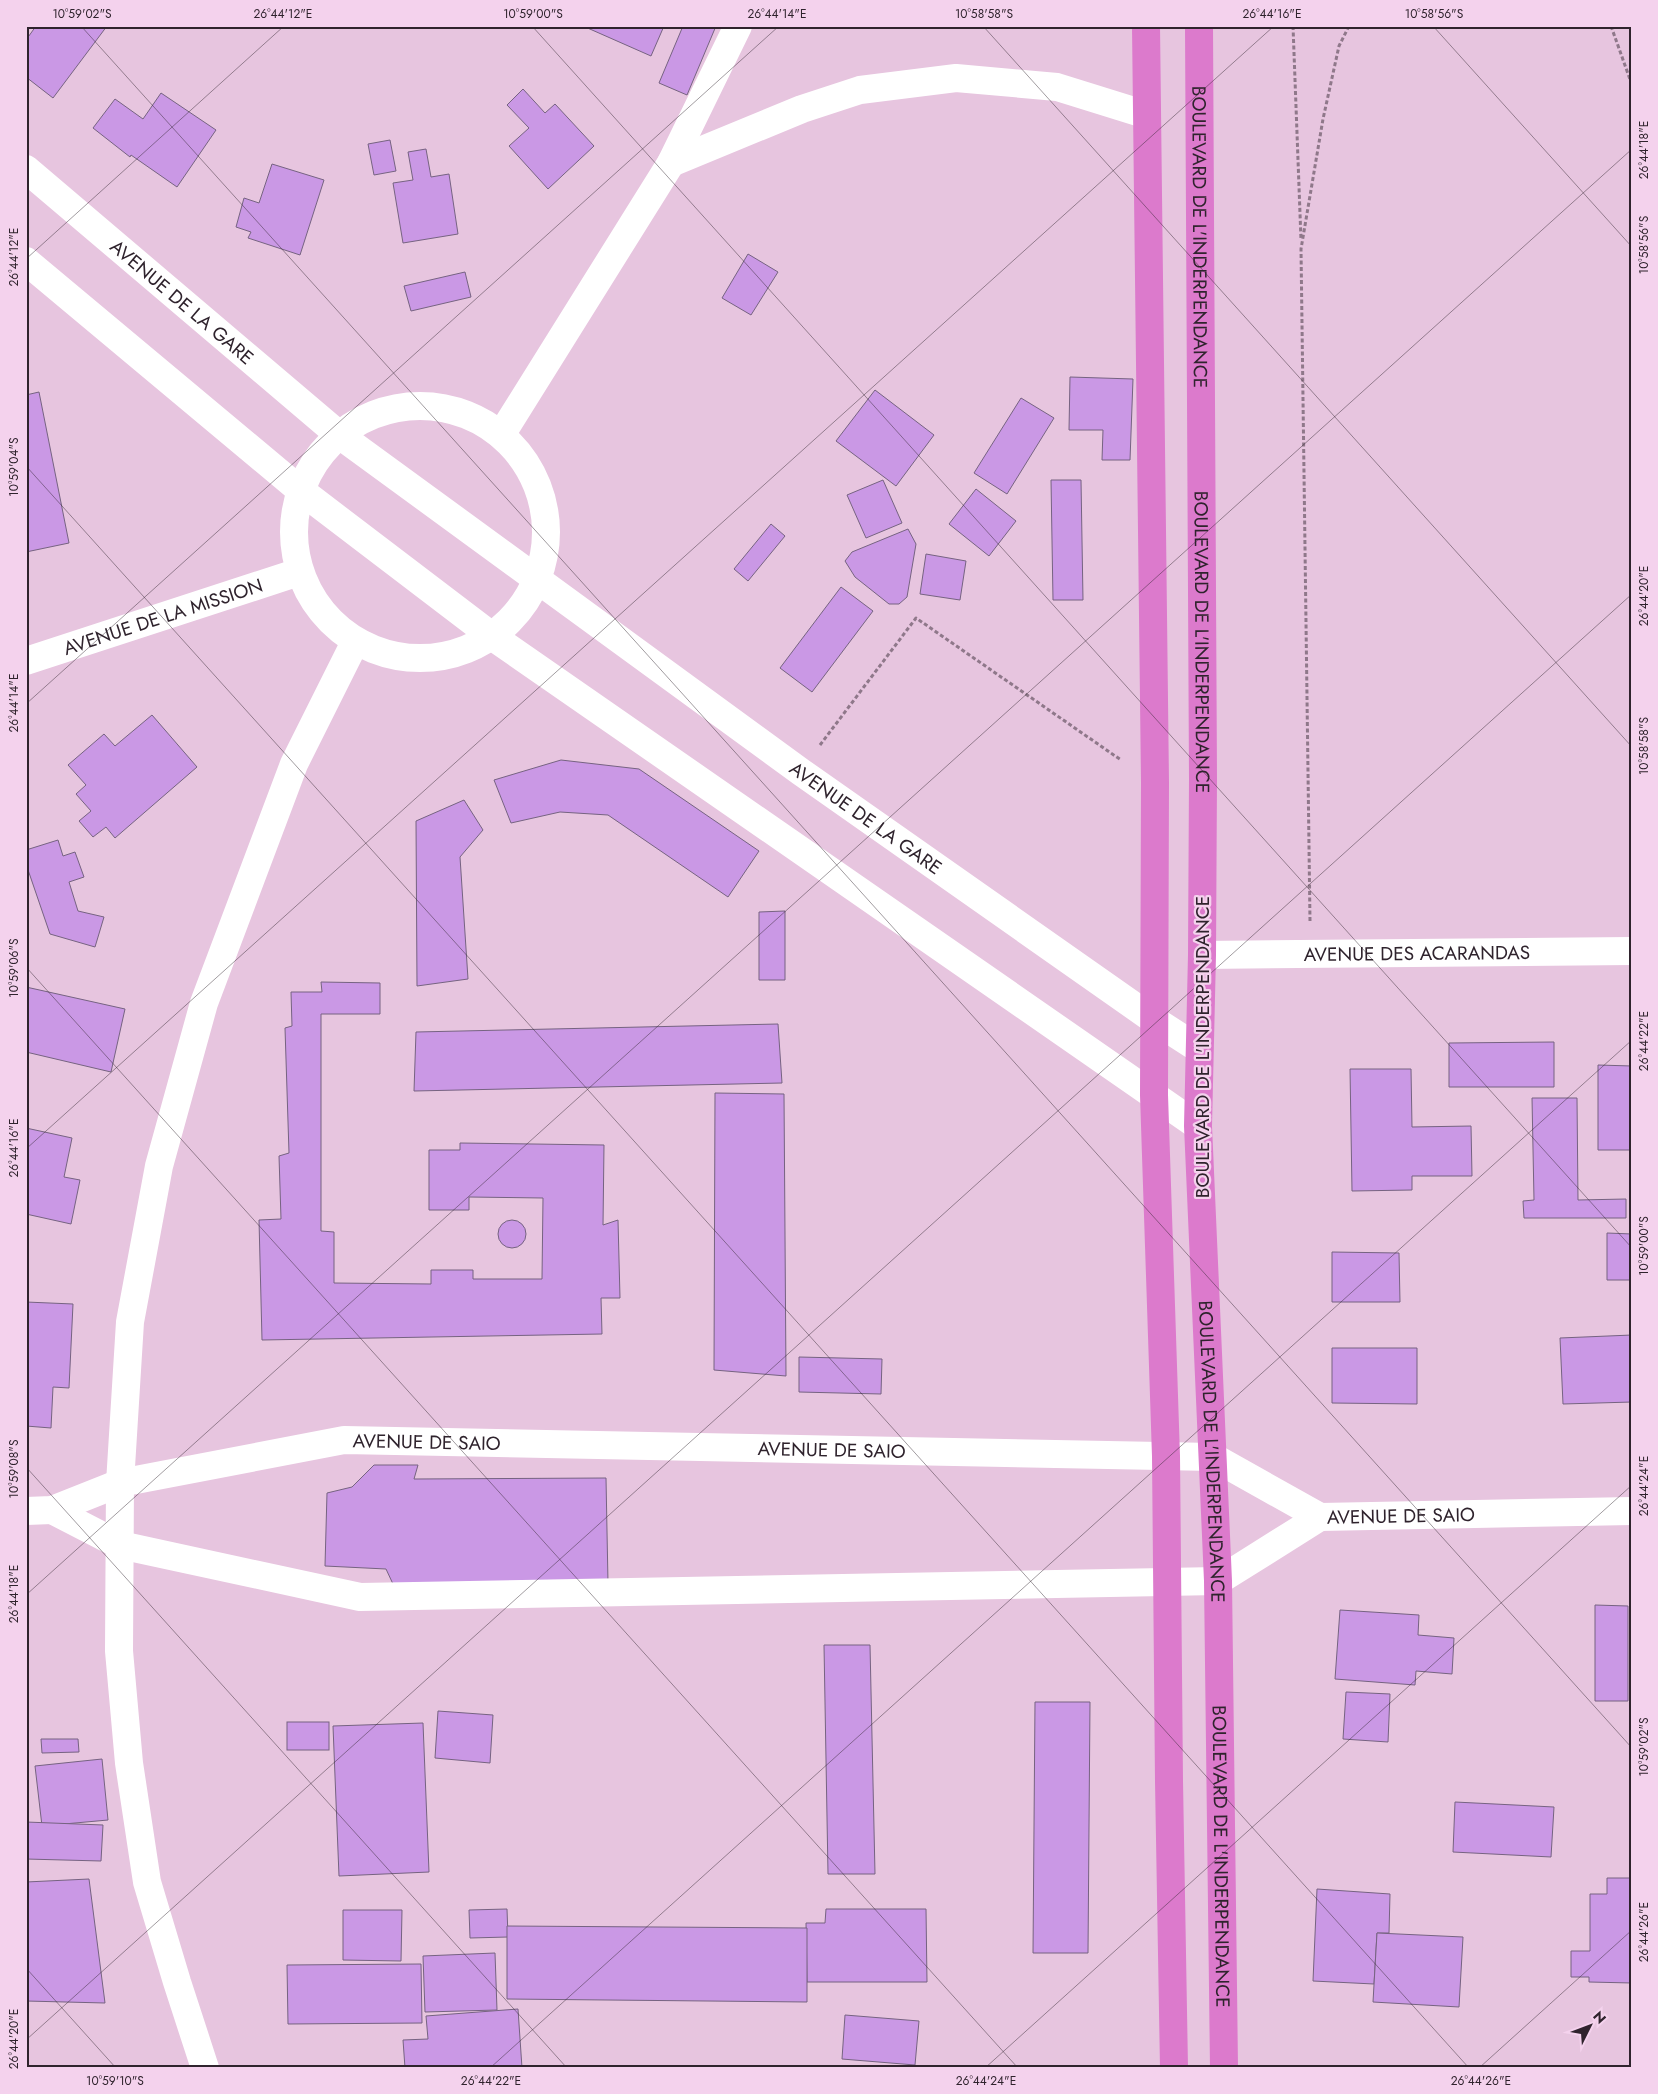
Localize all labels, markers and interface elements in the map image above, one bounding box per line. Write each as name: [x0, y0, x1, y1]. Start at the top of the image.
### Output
text: 10°59'02"S: [52, 5, 112, 23]
text: 26°44'12"E: [254, 5, 312, 23]
text: 10°59'00"S: [503, 5, 563, 23]
text: 26°44'14"E: [747, 5, 807, 23]
text: 10°58'58"S: [955, 5, 1013, 23]
text: 26°44'16"E: [1243, 5, 1301, 23]
text: 10°58'56"S: [1405, 5, 1464, 23]
street label: BOULEVARD DE L'INDERPENDANCE: [1186, 86, 1214, 388]
text: 26°44'18"E: [1635, 121, 1653, 179]
text: 10°58'56"S: [1635, 215, 1653, 274]
text: 26°44'12"E: [5, 228, 23, 286]
street label: AVENUE DE LA GARE: [105, 233, 260, 370]
text: 10°59'04"S: [5, 437, 23, 497]
street label: BOULEVARD DE L'INDERPENDANCE: [1188, 491, 1217, 793]
text: 26°44'20"E: [1635, 566, 1653, 626]
street label: AVENUE DE LA MISSION: [60, 571, 266, 661]
text: 26°44'14"E: [5, 673, 23, 733]
text: 10°58'58"S: [1635, 717, 1653, 775]
street label: AVENUE DE LA GARE: [784, 755, 948, 881]
street label: BOULEVARD DE L'INDERPENDANCE: [1189, 896, 1216, 1198]
text: 10°59'06"S: [5, 938, 23, 998]
street label: AVENUE DES ACARANDAS: [1304, 938, 1530, 968]
text: 26°44'22"E: [1635, 1011, 1653, 1071]
text: 26°44'16"E: [5, 1119, 23, 1177]
text: 10°59'00"S: [1635, 1216, 1653, 1276]
street label: BOULEVARD DE L'INDERPENDANCE: [1192, 1300, 1232, 1603]
street label: AVENUE DE SAIO: [352, 1427, 501, 1457]
street label: AVENUE DE SAIO: [757, 1435, 906, 1464]
text: 10°59'08"S: [5, 1439, 23, 1498]
text: 26°44'24"E: [1635, 1456, 1653, 1516]
street label: AVENUE DE SAIO: [1327, 1501, 1475, 1530]
text: 26°44'18"E: [5, 1565, 23, 1623]
street label: BOULEVARD DE L'INDERPENDANCE: [1206, 1705, 1237, 2008]
text: 10°59'02"S: [1635, 1717, 1653, 1777]
text: 26°44'26"E: [1635, 1902, 1653, 1962]
north arrow: [1566, 2002, 1616, 2052]
text: N: [1589, 2006, 1611, 2028]
text: 26°44'20"E: [5, 2009, 23, 2069]
text: 10°59'10"S: [86, 2072, 144, 2090]
text: 26°44'22"E: [461, 2072, 521, 2090]
text: 26°44'24"E: [956, 2072, 1016, 2090]
text: 26°44'26"E: [1451, 2072, 1511, 2090]

